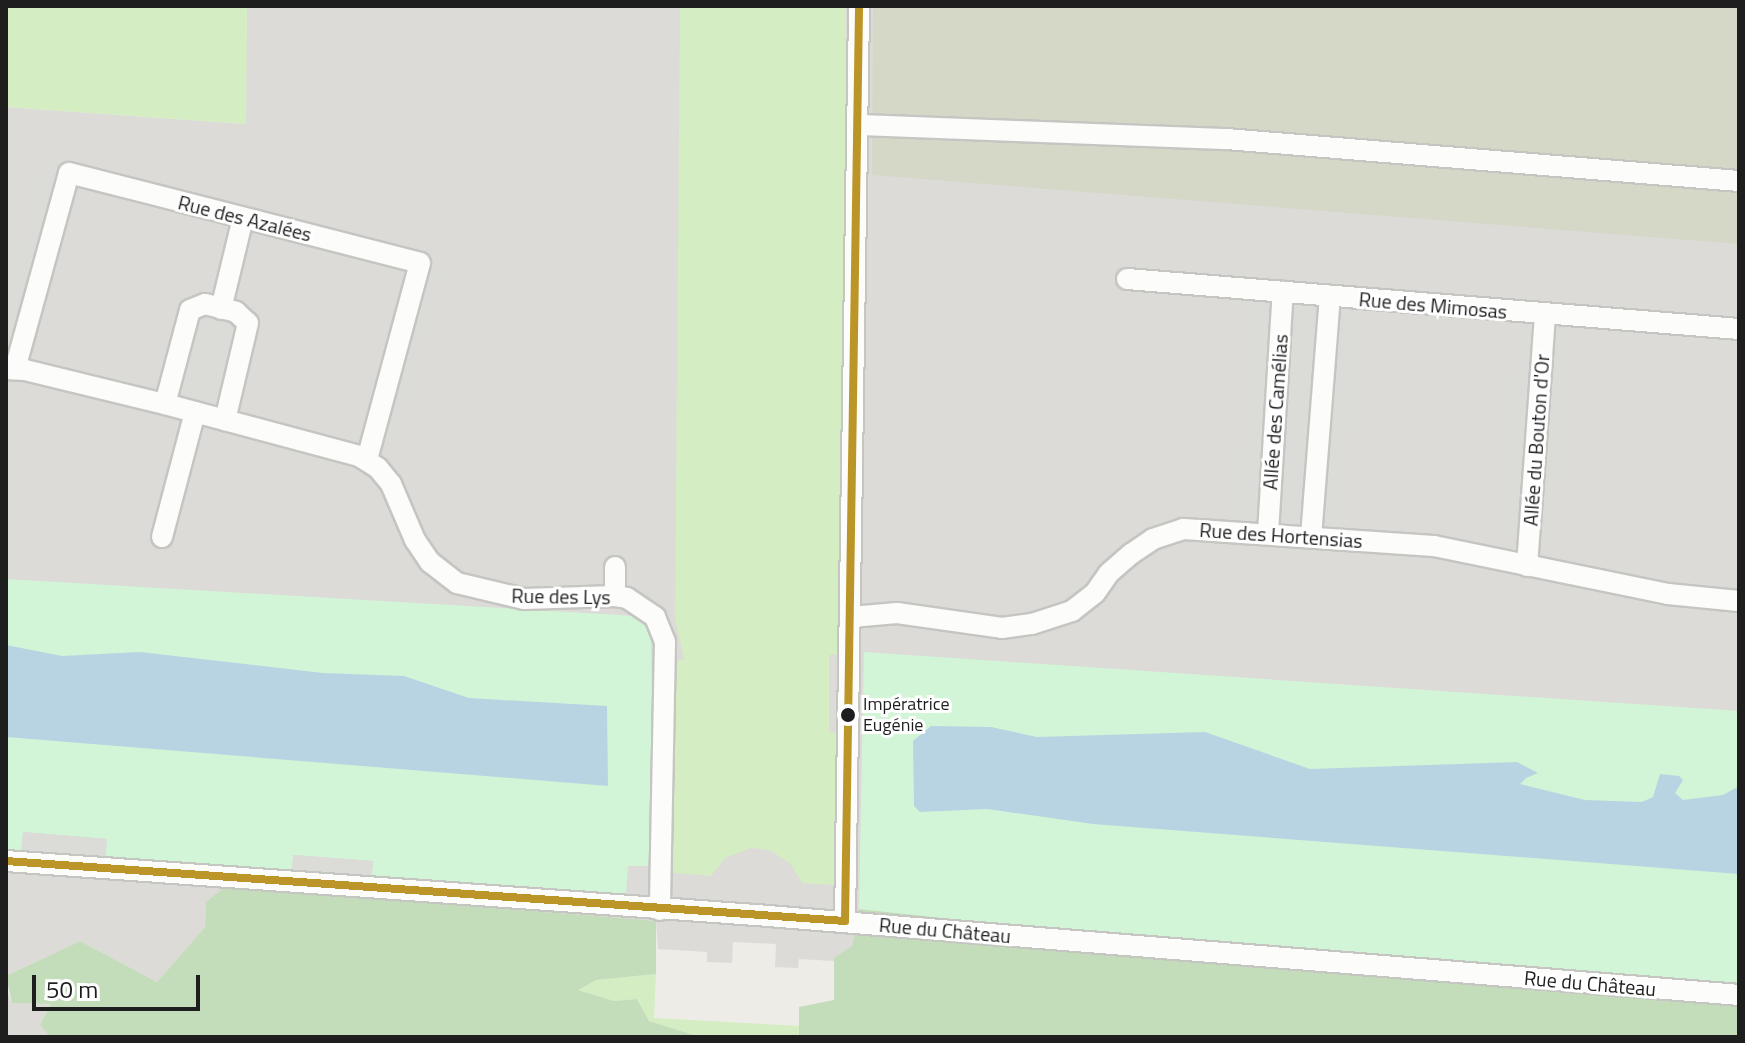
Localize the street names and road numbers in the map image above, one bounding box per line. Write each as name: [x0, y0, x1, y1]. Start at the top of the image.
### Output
street label: Rue des Azalées: [176, 190, 314, 246]
street label: Rue des Mimosas: [1358, 287, 1508, 323]
street label: Allée des Camélias: [1258, 333, 1292, 491]
street label: Allée du Bouton d'Or: [1518, 353, 1554, 527]
street label: Rue des Hortensias: [1199, 517, 1363, 553]
street label: Rue des Lys: [511, 583, 611, 609]
street label: Rue du Château: [878, 912, 1012, 948]
street label: Rue du Château: [1523, 965, 1657, 1001]

